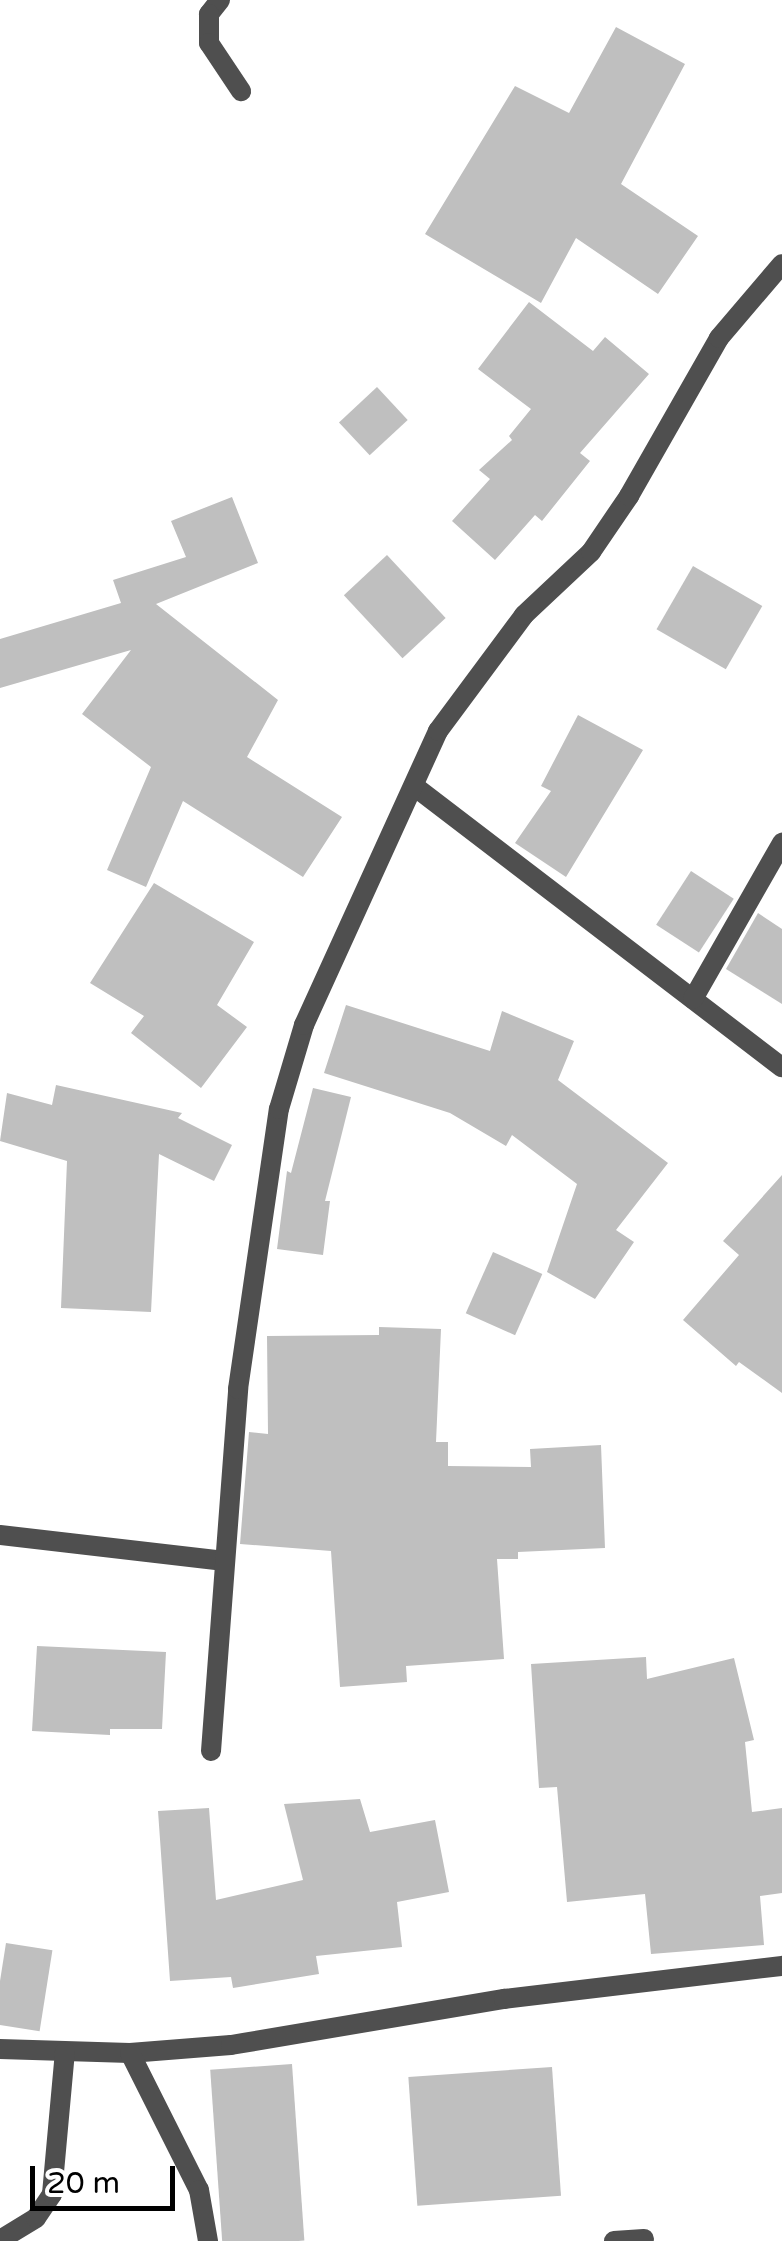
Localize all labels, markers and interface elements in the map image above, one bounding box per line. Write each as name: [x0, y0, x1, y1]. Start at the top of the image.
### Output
scale bar: [35, 2146, 180, 2208]
text: 20 m: [47, 2165, 120, 2202]

